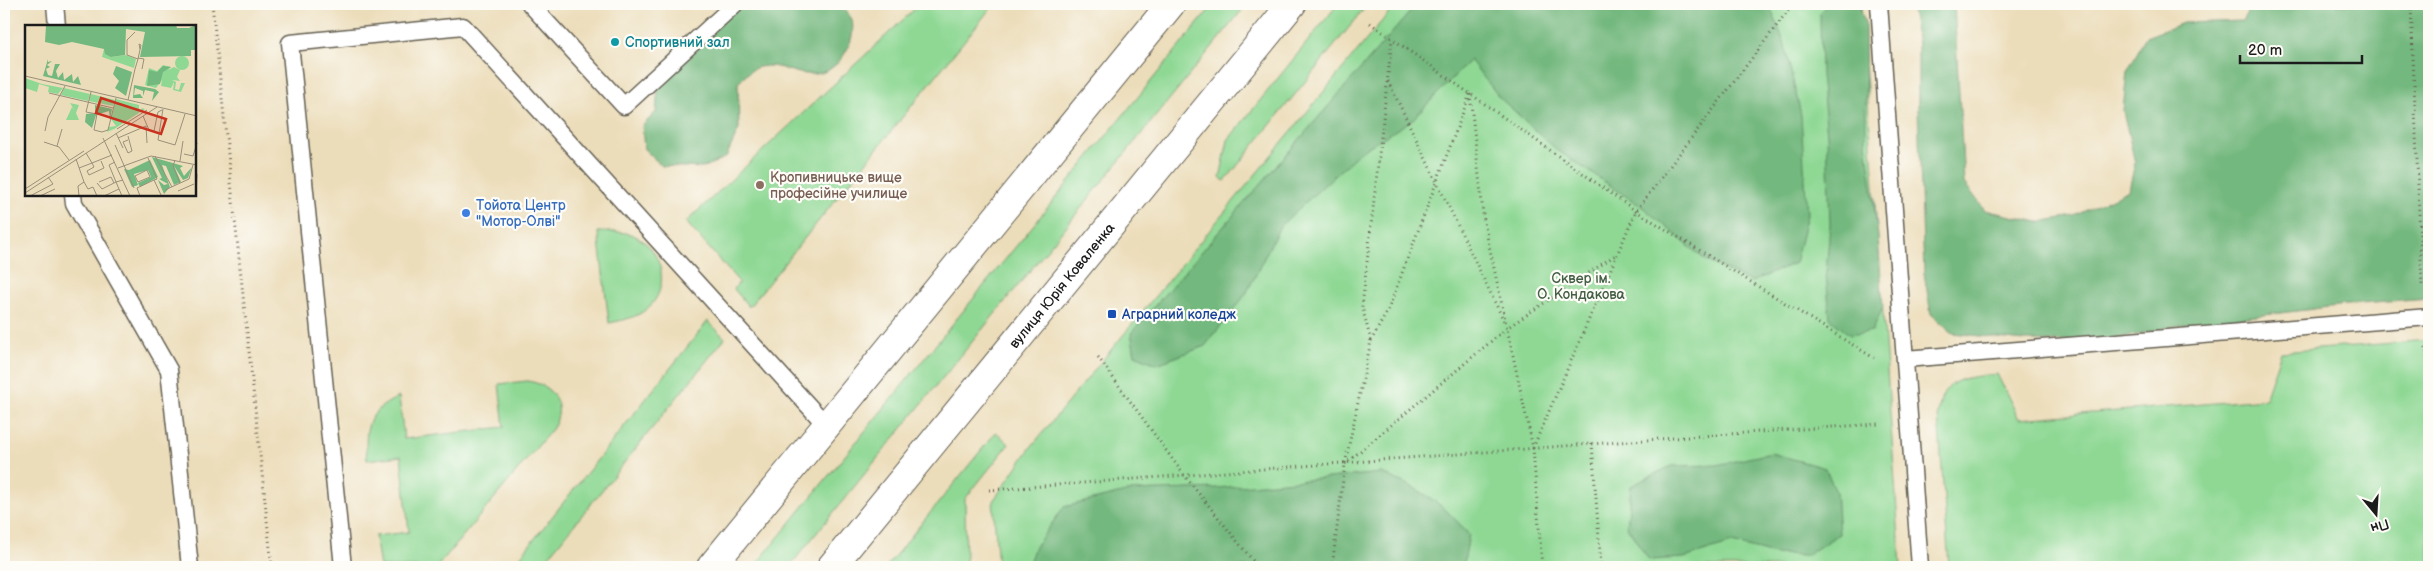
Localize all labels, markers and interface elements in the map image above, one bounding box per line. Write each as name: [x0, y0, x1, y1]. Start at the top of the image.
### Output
inset map: [25, 25, 196, 196]
scale bar: [2240, 32, 2363, 64]
place label: Спортивний зал: [625, 34, 730, 51]
marker: Спортивний зал: [609, 36, 621, 48]
text: 20 m: [2248, 41, 2282, 60]
place label: Кропивницьке вище професійне училище: [770, 169, 907, 202]
marker: Кропивницьке вище професійне училище: [754, 179, 766, 191]
place label: Тойота Центр "Мотор-Олві": [476, 197, 566, 230]
marker: Тойота Центр "Мотор-Олві": [460, 207, 472, 219]
street label: вулиця Юрія Коваленка: [1005, 219, 1118, 352]
park label: Сквер ім. О. Кондакова: [1537, 270, 1626, 303]
place label: Аграрний коледж: [1121, 306, 1236, 323]
marker: Аграрний коледж: [1106, 308, 1118, 320]
north arrow: [2350, 488, 2400, 538]
text: Пн: [2368, 515, 2391, 537]

